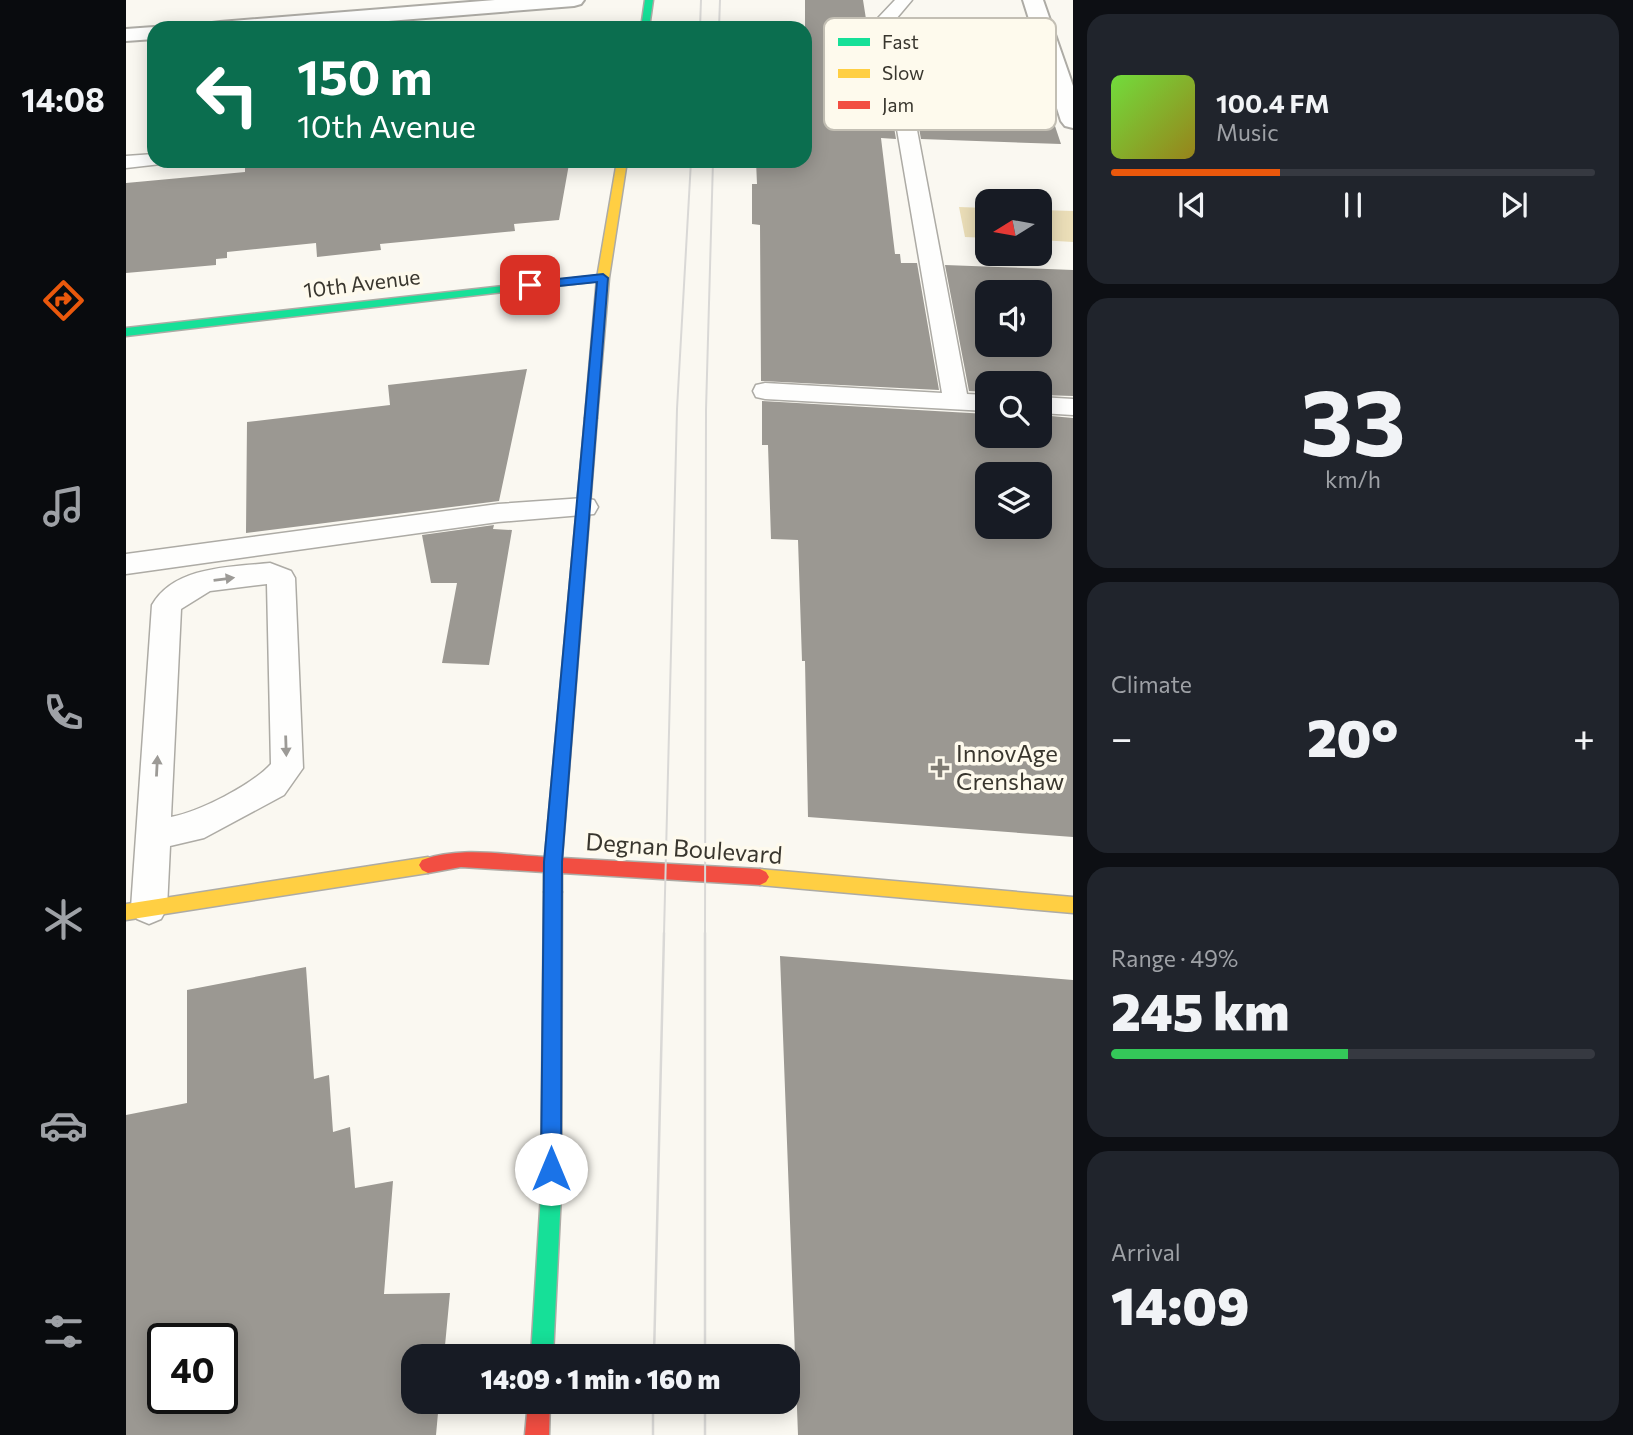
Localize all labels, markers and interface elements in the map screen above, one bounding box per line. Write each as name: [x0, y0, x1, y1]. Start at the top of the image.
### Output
legend: [824, 18, 1056, 130]
text: Fast: [882, 30, 919, 53]
text: 150 m: [297, 45, 432, 105]
icon: left: [182, 49, 273, 140]
text: Slow: [882, 61, 924, 84]
text: 14:08: [21, 79, 105, 119]
text: 100.4 FM: [1216, 87, 1330, 118]
text: Jam: [882, 93, 914, 116]
text: 10th Avenue: [297, 105, 476, 145]
text: Music: [1216, 118, 1279, 146]
icon: previous: [1173, 186, 1211, 224]
icon: pause: [1334, 186, 1372, 224]
icon: next: [1495, 186, 1533, 224]
north arrow: [975, 189, 1052, 266]
map controls: [975, 189, 1052, 539]
pin: [500, 255, 560, 315]
street label: 10th Avenue: [302, 263, 422, 302]
icon: arrive: [511, 266, 549, 304]
icon: directions: [39, 276, 88, 325]
button: sound: [975, 280, 1052, 357]
text: 33: [1300, 363, 1406, 475]
button: search: [975, 371, 1052, 448]
button: layers: [975, 462, 1052, 539]
text: km/h: [1325, 465, 1381, 493]
icon: music: [39, 482, 88, 531]
one-way arrow: [213, 573, 235, 584]
text: Climate: [1111, 670, 1192, 698]
icon: phone: [39, 688, 88, 737]
text: 20°: [1307, 704, 1398, 768]
text: −: [1111, 713, 1133, 760]
text: +: [1573, 713, 1595, 760]
one-way arrow: [280, 736, 292, 758]
place label: InnovAge Crenshaw: [956, 738, 1064, 795]
one-way arrow: [152, 755, 163, 777]
marker: InnovAge Crenshaw: [930, 758, 950, 778]
street label: Degnan Boulevard: [585, 826, 784, 869]
icon: climate: [39, 895, 88, 944]
text: Range · 49%: [1111, 944, 1238, 972]
text: 245 km: [1111, 978, 1289, 1042]
icon: car: [39, 1101, 88, 1150]
position arrow: [514, 1132, 588, 1206]
text: Arrival: [1111, 1238, 1181, 1266]
text: 14:09: [1111, 1272, 1249, 1336]
icon: filters: [39, 1307, 88, 1356]
speed limit sign: 40: [147, 1323, 238, 1414]
text: 14:09 · 1 min · 160 m: [481, 1363, 720, 1394]

